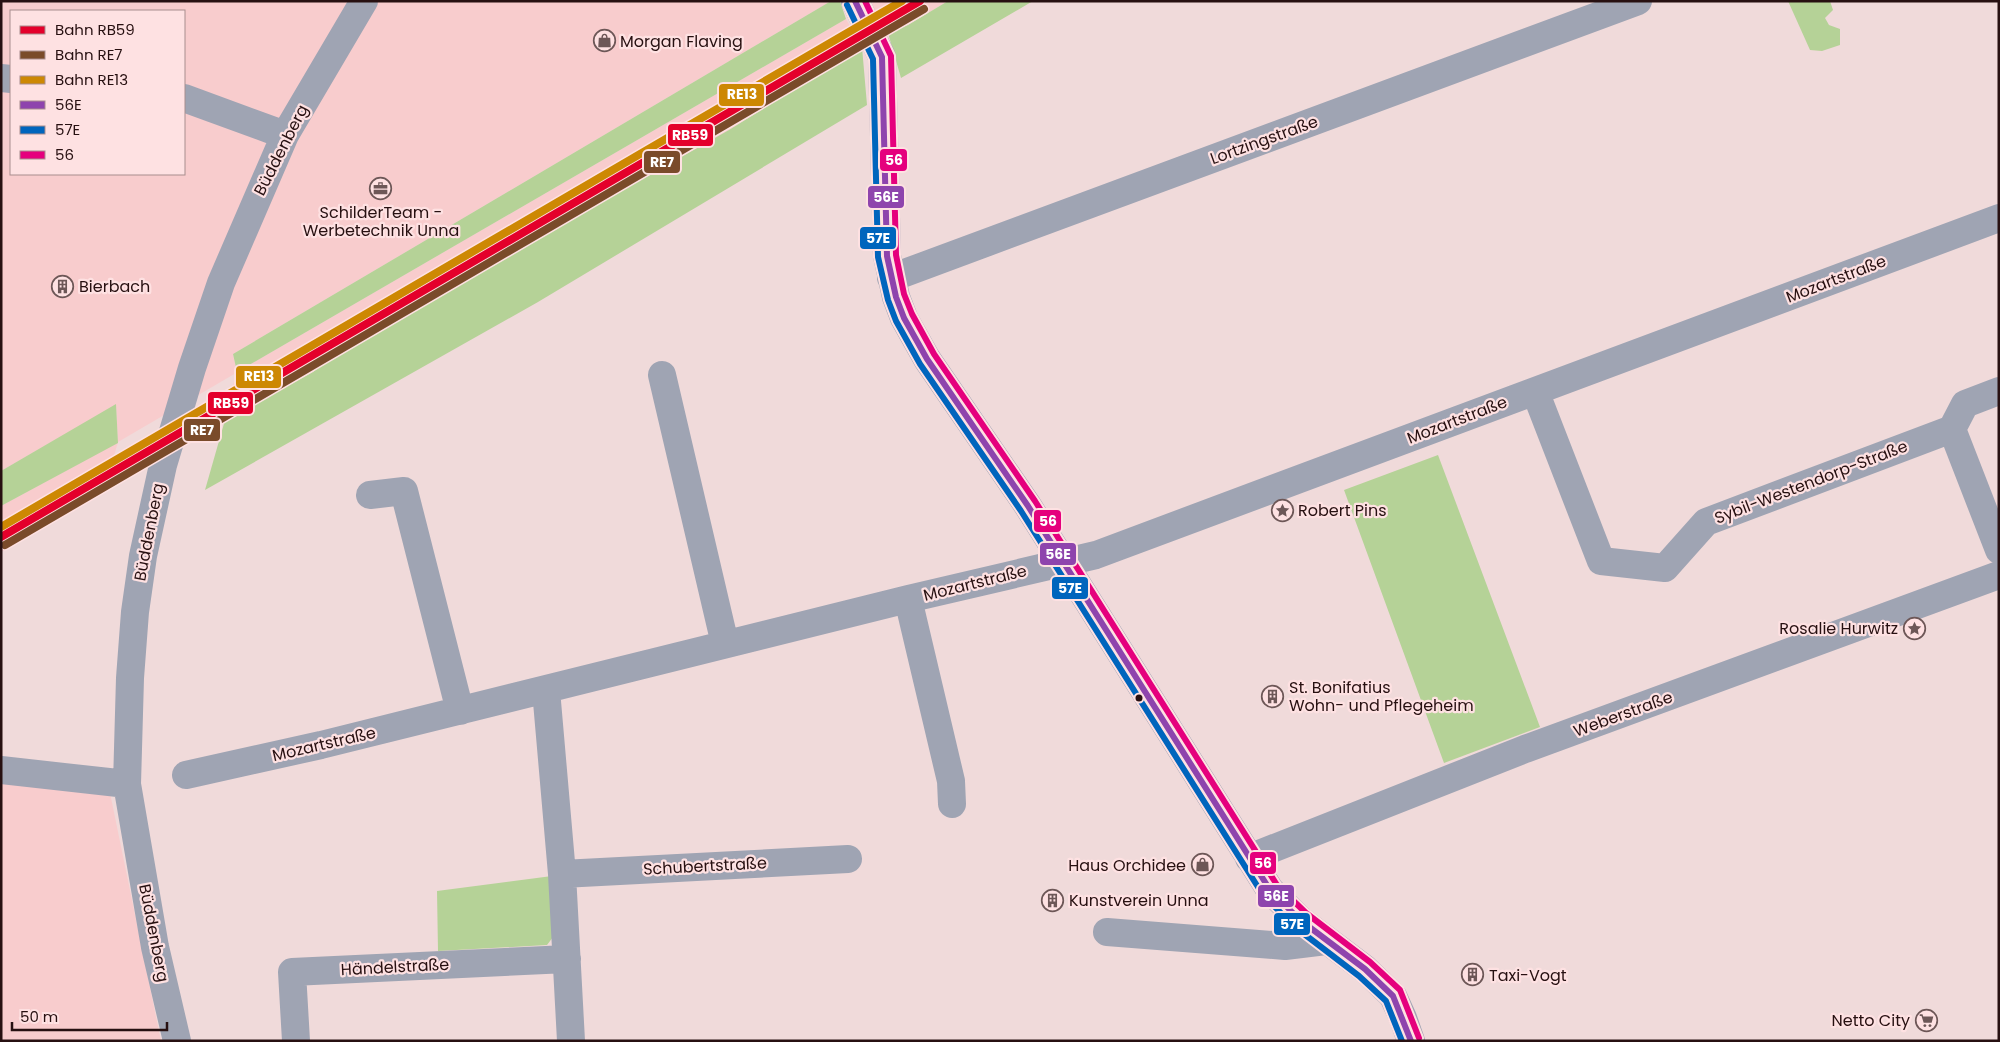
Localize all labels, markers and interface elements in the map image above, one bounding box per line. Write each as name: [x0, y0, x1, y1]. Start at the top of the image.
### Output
legend: [10, 10, 185, 175]
text: Bahn RB59: [55, 19, 135, 40]
shop icon: Morgan Flaving: [592, 29, 616, 53]
place label: Morgan Flaving: [620, 30, 743, 53]
text: Bahn RE7: [55, 44, 123, 65]
text: Bahn RE13: [55, 69, 128, 90]
line badge: RE13: [718, 83, 765, 107]
text: RE13: [727, 84, 757, 104]
text: 56E: [55, 94, 82, 115]
street label: Büddenberg: [248, 101, 314, 199]
street label: Lortzingstraße: [1207, 110, 1321, 170]
text: 57E: [55, 119, 80, 140]
line badge: RB59: [667, 123, 714, 147]
text: RB59: [672, 125, 708, 145]
text: 56: [55, 144, 74, 165]
line badge: 56: [879, 148, 908, 172]
line badge: RE7: [643, 150, 681, 174]
text: 56: [885, 150, 903, 170]
text: RE7: [650, 152, 675, 172]
office icon: SchilderTeam - Werbetechnik Unna: [369, 176, 393, 200]
line badge: 56E: [867, 185, 905, 209]
text: 56E: [873, 187, 899, 207]
place label: SchilderTeam - Werbetechnik Unna: [303, 201, 459, 242]
line badge: 57E: [859, 226, 897, 250]
text: 57E: [866, 228, 890, 248]
street label: Mozartstraße: [1783, 249, 1890, 309]
building icon: Bierbach: [51, 274, 75, 298]
place label: Bierbach: [79, 275, 150, 298]
line badge: RE13: [235, 365, 282, 389]
text: RE13: [244, 366, 274, 386]
street label: Mozartstraße: [1404, 390, 1511, 450]
line badge: RB59: [207, 391, 254, 415]
text: RB59: [213, 393, 249, 413]
line badge: RE7: [183, 418, 221, 442]
text: RE7: [190, 420, 215, 440]
street label: Sybil-Westendorp-Straße: [1711, 434, 1911, 530]
street label: Büddenberg: [128, 481, 170, 583]
place icon: Robert Pins: [1270, 498, 1294, 522]
place label: Robert Pins: [1298, 499, 1387, 522]
line badge: 56: [1033, 509, 1062, 533]
text: 56: [1039, 511, 1057, 531]
line badge: 56E: [1039, 542, 1077, 566]
text: 56E: [1045, 544, 1071, 564]
street label: Mozartstraße: [921, 559, 1029, 607]
line badge: 57E: [1051, 576, 1089, 600]
text: 57E: [1058, 578, 1082, 598]
place icon: Rosalie Hurwitz: [1902, 616, 1926, 640]
place label: Rosalie Hurwitz: [1779, 617, 1898, 640]
place label: St. Bonifatius Wohn- und Pflegeheim: [1289, 676, 1474, 717]
building icon: St. Bonifatius Wohn- und Pflegeheim: [1261, 684, 1285, 708]
street label: Weberstraße: [1570, 685, 1676, 743]
unlabelled marker: [1134, 693, 1144, 703]
street label: Mozartstraße: [270, 721, 378, 767]
street label: Schubertstraße: [643, 851, 768, 881]
line badge: 56: [1249, 851, 1277, 875]
shop icon: Haus Orchidee: [1190, 853, 1214, 877]
text: 56: [1254, 853, 1272, 873]
place label: Haus Orchidee: [1068, 854, 1186, 877]
street label: Büddenberg: [133, 882, 175, 984]
line badge: 56E: [1257, 884, 1295, 908]
text: 56E: [1263, 886, 1289, 906]
building icon: Kunstverein Unna: [1041, 888, 1065, 912]
place label: Kunstverein Unna: [1069, 889, 1209, 912]
line badge: 57E: [1273, 912, 1311, 936]
text: 57E: [1280, 914, 1304, 934]
street label: Händelstraße: [340, 953, 450, 981]
building icon: Taxi-Vogt: [1461, 963, 1485, 987]
place label: Taxi-Vogt: [1489, 964, 1567, 987]
scale bar: [12, 1000, 168, 1032]
text: 50 m: [20, 1006, 58, 1027]
supermarket icon: Netto City: [1914, 1008, 1938, 1032]
place label: Netto City: [1832, 1009, 1910, 1032]

